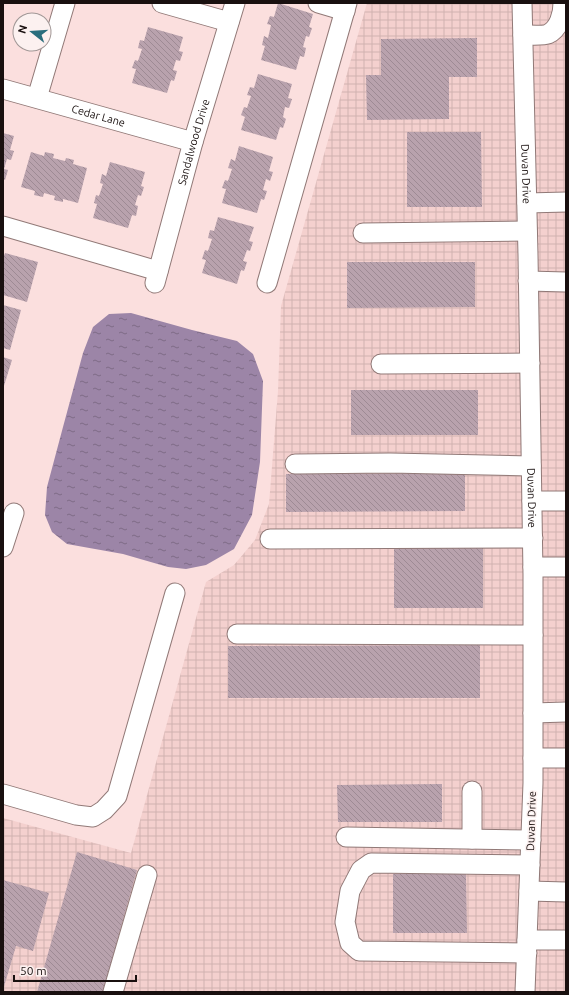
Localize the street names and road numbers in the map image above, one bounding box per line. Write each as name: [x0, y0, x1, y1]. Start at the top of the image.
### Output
street label: Sandalwood Drive: [176, 98, 212, 187]
street label: Cedar Lane: [70, 102, 127, 129]
street label: Duvan Drive: [519, 144, 533, 204]
street label: Duvan Drive: [525, 468, 538, 528]
street label: Duvan Drive: [524, 791, 538, 851]

